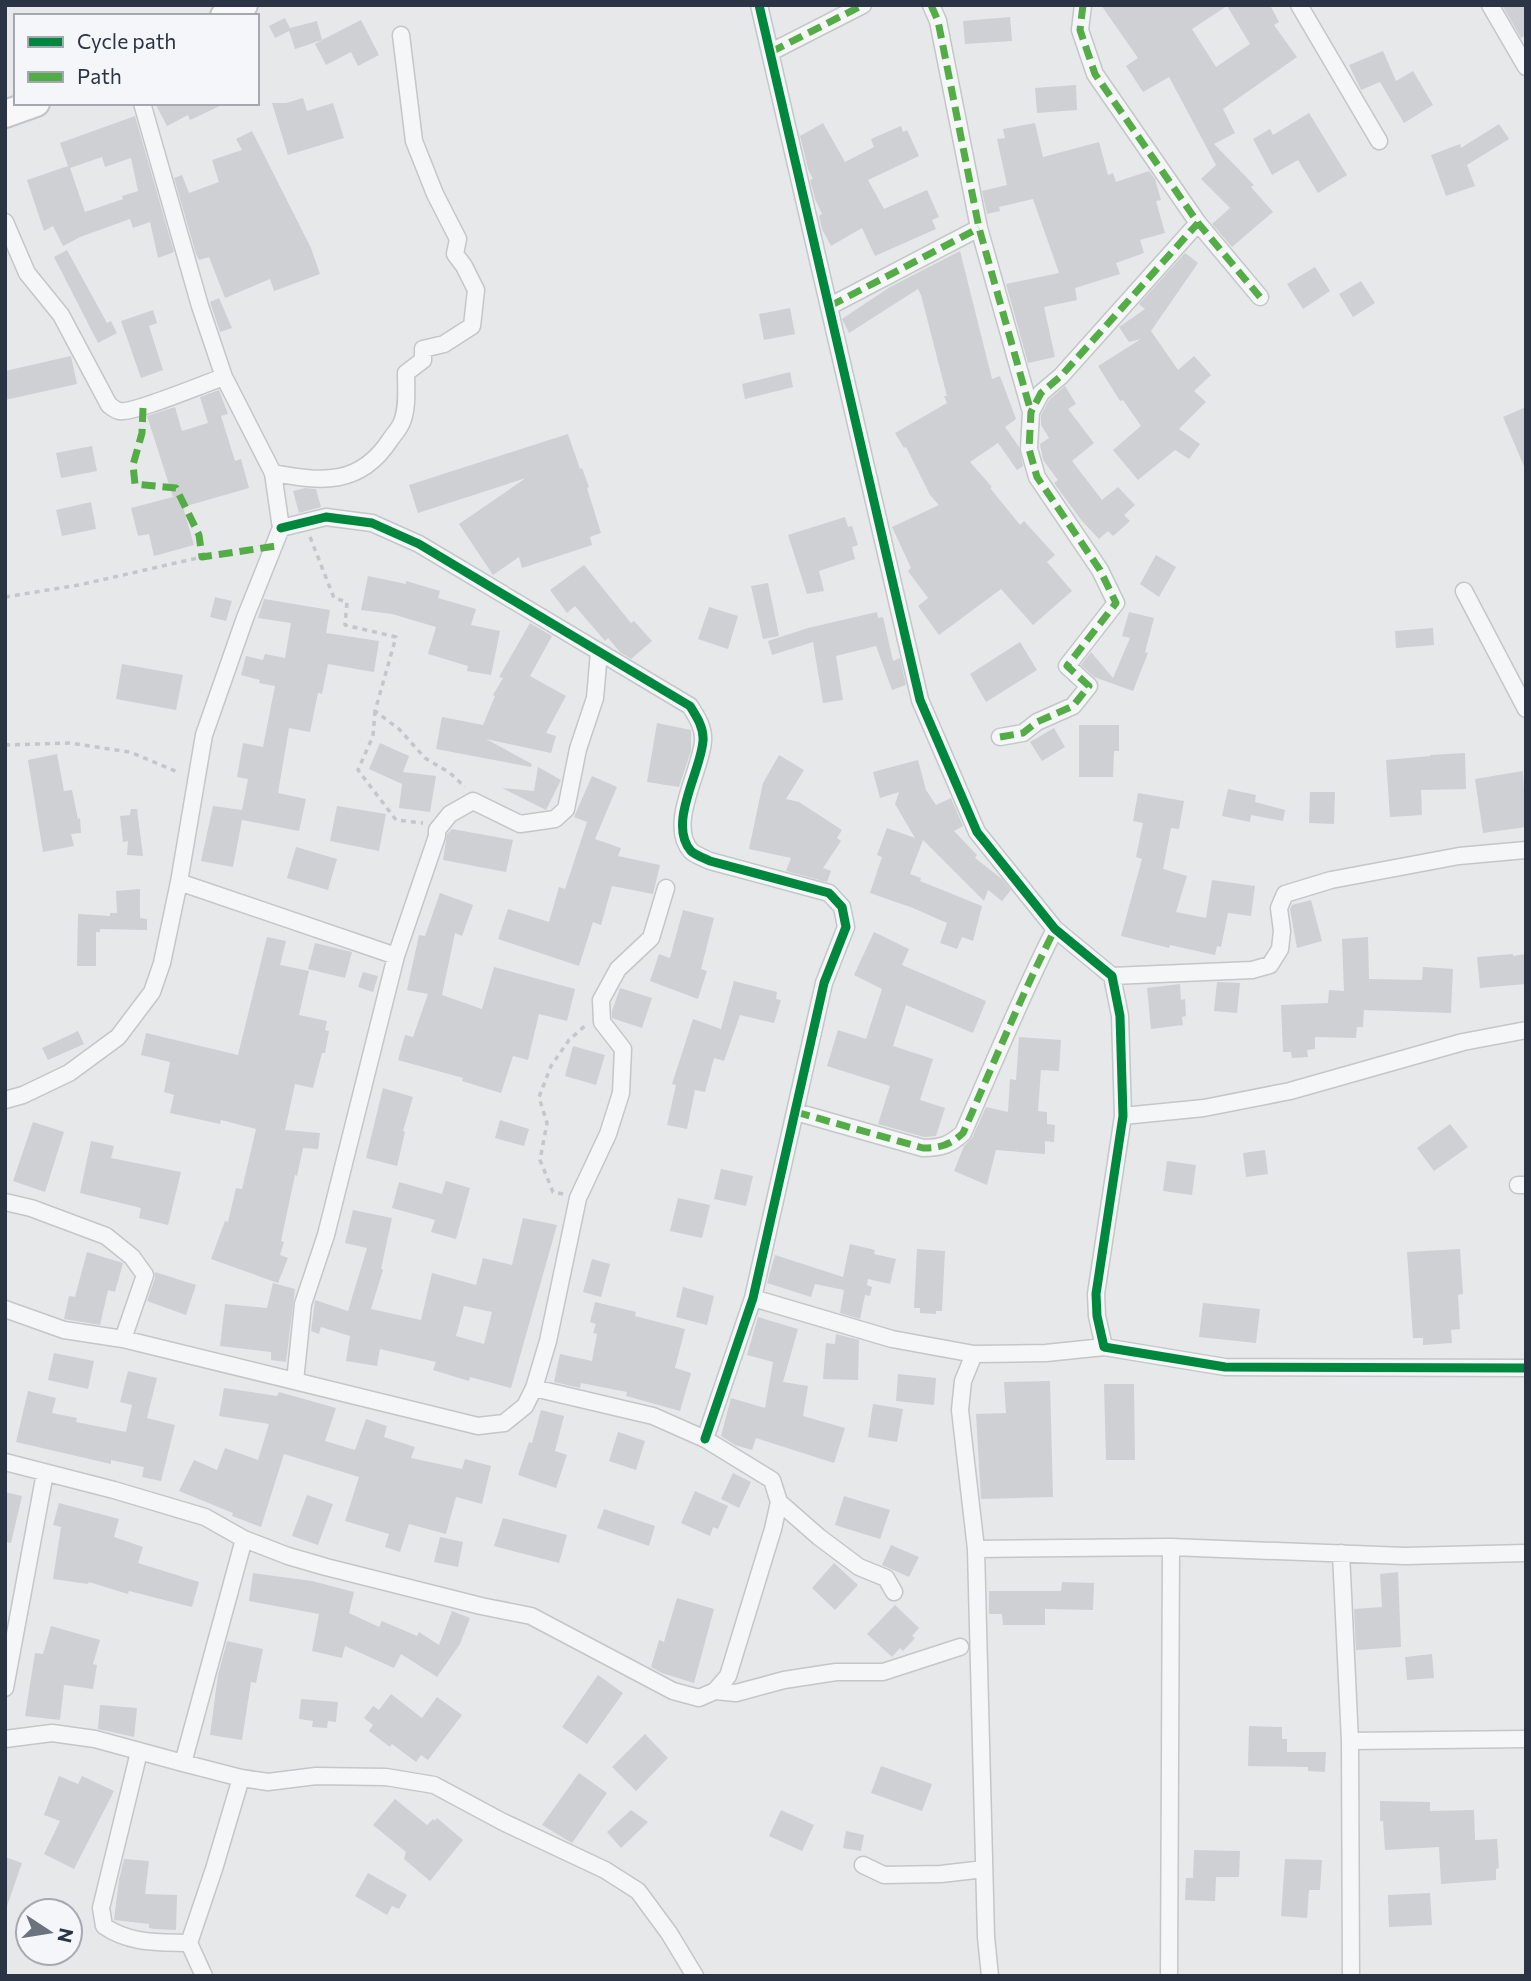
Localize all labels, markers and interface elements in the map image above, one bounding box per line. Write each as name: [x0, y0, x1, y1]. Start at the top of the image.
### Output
legend: [14, 14, 259, 105]
text: Cycle path: [77, 28, 176, 53]
text: Path: [77, 63, 122, 88]
north arrow: [14, 1897, 84, 1967]
text: N: [53, 1926, 79, 1945]

